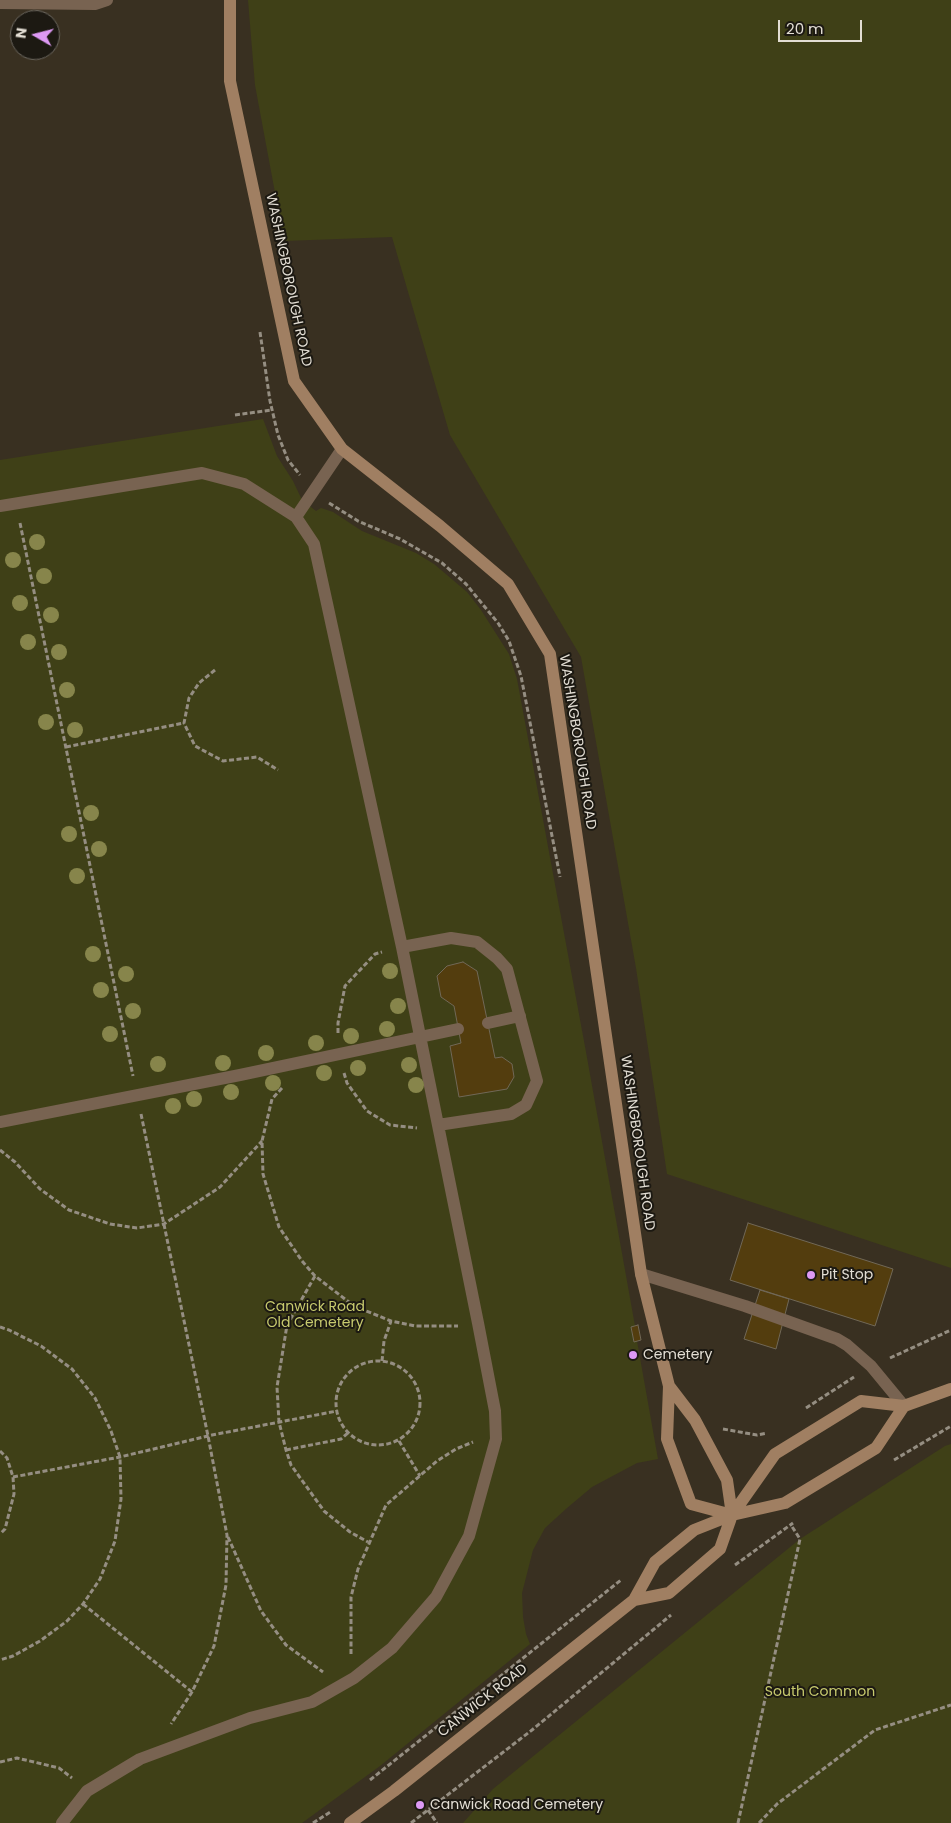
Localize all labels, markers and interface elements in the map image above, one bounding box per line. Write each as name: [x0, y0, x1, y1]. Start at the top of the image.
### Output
north arrow: [10, 10, 60, 60]
scale bar: [781, 10, 865, 42]
text: 20 m: [786, 18, 824, 39]
text: N: [11, 26, 32, 40]
street label: WASHINGBOROUGH ROAD: [261, 192, 315, 368]
street label: WASHINGBOROUGH ROAD: [555, 653, 599, 831]
street label: WASHINGBOROUGH ROAD: [616, 1054, 658, 1232]
place label: Pit Stop: [821, 1267, 873, 1283]
marker: Pit Stop: [805, 1269, 817, 1281]
park label: Canwick Road Old Cemetery: [265, 1299, 365, 1331]
place label: Cemetery: [643, 1347, 712, 1363]
marker: Cemetery: [627, 1349, 639, 1361]
street label: CANWICK ROAD: [435, 1661, 531, 1741]
park label: South Common: [765, 1684, 875, 1700]
place label: Canwick Road Cemetery: [430, 1797, 603, 1813]
marker: Canwick Road Cemetery: [414, 1799, 426, 1811]

